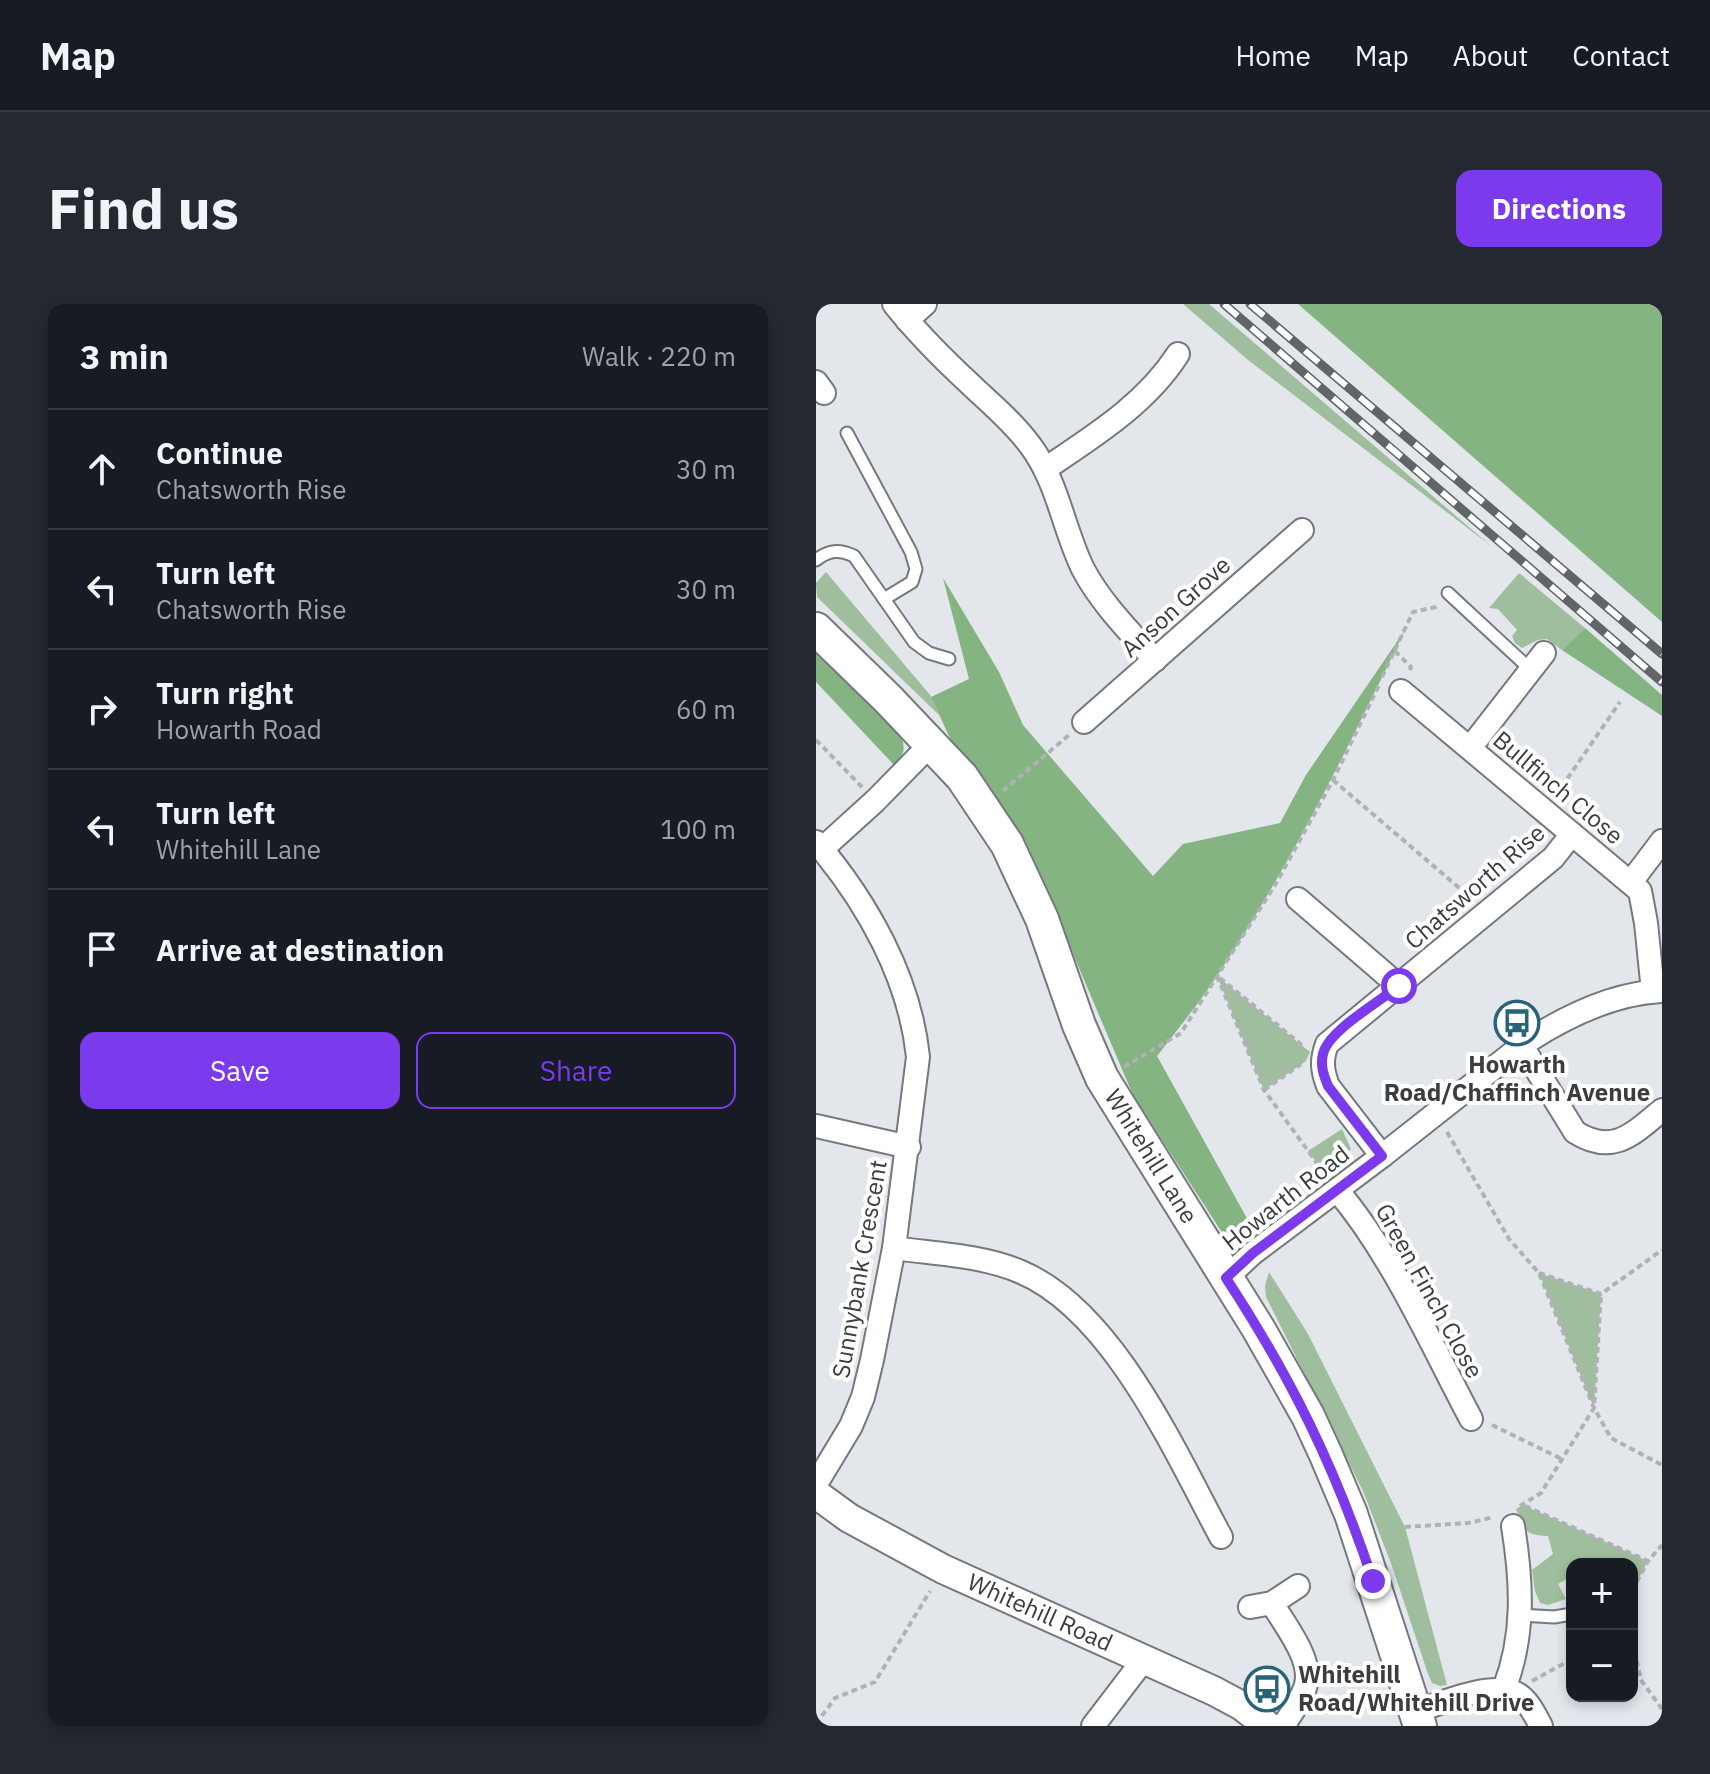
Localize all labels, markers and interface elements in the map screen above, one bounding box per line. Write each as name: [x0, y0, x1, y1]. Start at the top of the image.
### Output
text: Map: [40, 31, 116, 80]
text: Home: [1235, 37, 1311, 74]
text: Map: [1355, 37, 1409, 74]
text: About: [1453, 37, 1528, 74]
text: Contact: [1572, 37, 1670, 74]
button: Directions: [1456, 170, 1662, 247]
text: Find us: [48, 172, 239, 244]
text: 3 min: [80, 334, 169, 378]
text: Walk · 220 m: [582, 339, 736, 373]
text: Continue: [156, 433, 283, 472]
icon: ahead: [80, 447, 124, 491]
text: 30 m: [676, 452, 736, 486]
text: Chatsworth Rise: [156, 472, 347, 506]
street label: Anson Grove: [1114, 549, 1237, 664]
text: Turn left: [156, 553, 275, 592]
icon: left: [80, 567, 124, 611]
text: 30 m: [676, 572, 736, 606]
text: Chatsworth Rise: [156, 592, 347, 626]
text: Turn right: [156, 673, 294, 712]
icon: right: [80, 687, 124, 731]
text: 60 m: [676, 692, 736, 726]
text: Howarth Road: [156, 712, 322, 746]
street label: Bullfinch Close: [1487, 723, 1630, 851]
text: Turn left: [156, 793, 275, 832]
icon: left: [80, 807, 124, 851]
text: 100 m: [660, 812, 736, 846]
street label: Chatsworth Rise: [1397, 816, 1551, 956]
text: Whitehill Lane: [156, 832, 321, 866]
icon: arrive: [80, 927, 124, 971]
text: Arrive at destination: [156, 930, 444, 969]
route start: [1381, 968, 1417, 1004]
bus stop icon: Howarth Road/Chaffinch Avenue: [1493, 999, 1541, 1047]
button: Save: [80, 1032, 400, 1109]
button: Share: [416, 1032, 736, 1109]
place label: Howarth Road/Chaffinch Avenue: [1384, 1048, 1650, 1108]
street label: Whitehill Lane: [1098, 1083, 1206, 1229]
street label: Howarth Road: [1215, 1137, 1356, 1257]
street label: Sunnybank Crescent: [824, 1157, 894, 1380]
street label: Green Finch Close: [1369, 1197, 1491, 1384]
map controls: [1566, 1558, 1638, 1702]
button: +: [1566, 1558, 1638, 1630]
route end: [1355, 1563, 1391, 1599]
street label: Whitehill Road: [963, 1565, 1118, 1658]
button: −: [1566, 1630, 1638, 1702]
place label: Whitehill Road/Whitehill Drive: [1298, 1658, 1535, 1718]
bus stop icon: Whitehill Road/Whitehill Drive: [1243, 1665, 1291, 1713]

